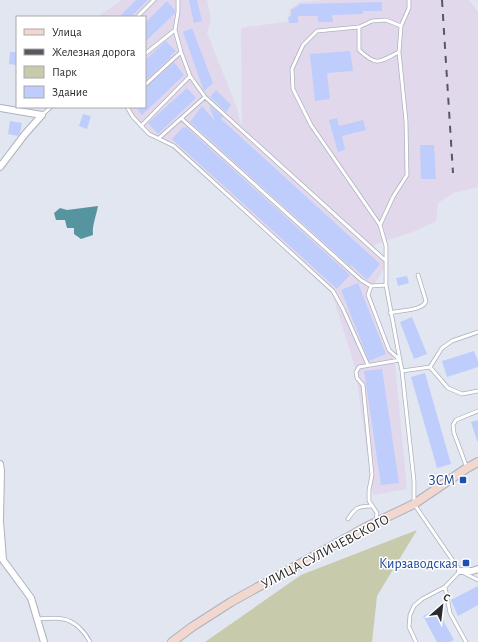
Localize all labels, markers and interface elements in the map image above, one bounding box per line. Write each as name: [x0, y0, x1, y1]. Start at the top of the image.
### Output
legend: [16, 16, 146, 108]
text: Улица: [52, 26, 82, 38]
text: Железная дорога: [52, 46, 136, 58]
text: Парк: [52, 66, 77, 78]
text: Здание: [52, 86, 88, 98]
place label: ЗСМ: [428, 474, 455, 488]
marker: ЗСМ: [458, 475, 468, 485]
street label: УЛИЦА СУЛИЧЕВСКОГО: [259, 512, 392, 592]
place label: Кирзаводская: [379, 557, 458, 571]
marker: Кирзаводская: [461, 558, 471, 568]
north arrow: [422, 586, 462, 626]
text: С: [441, 591, 452, 604]

